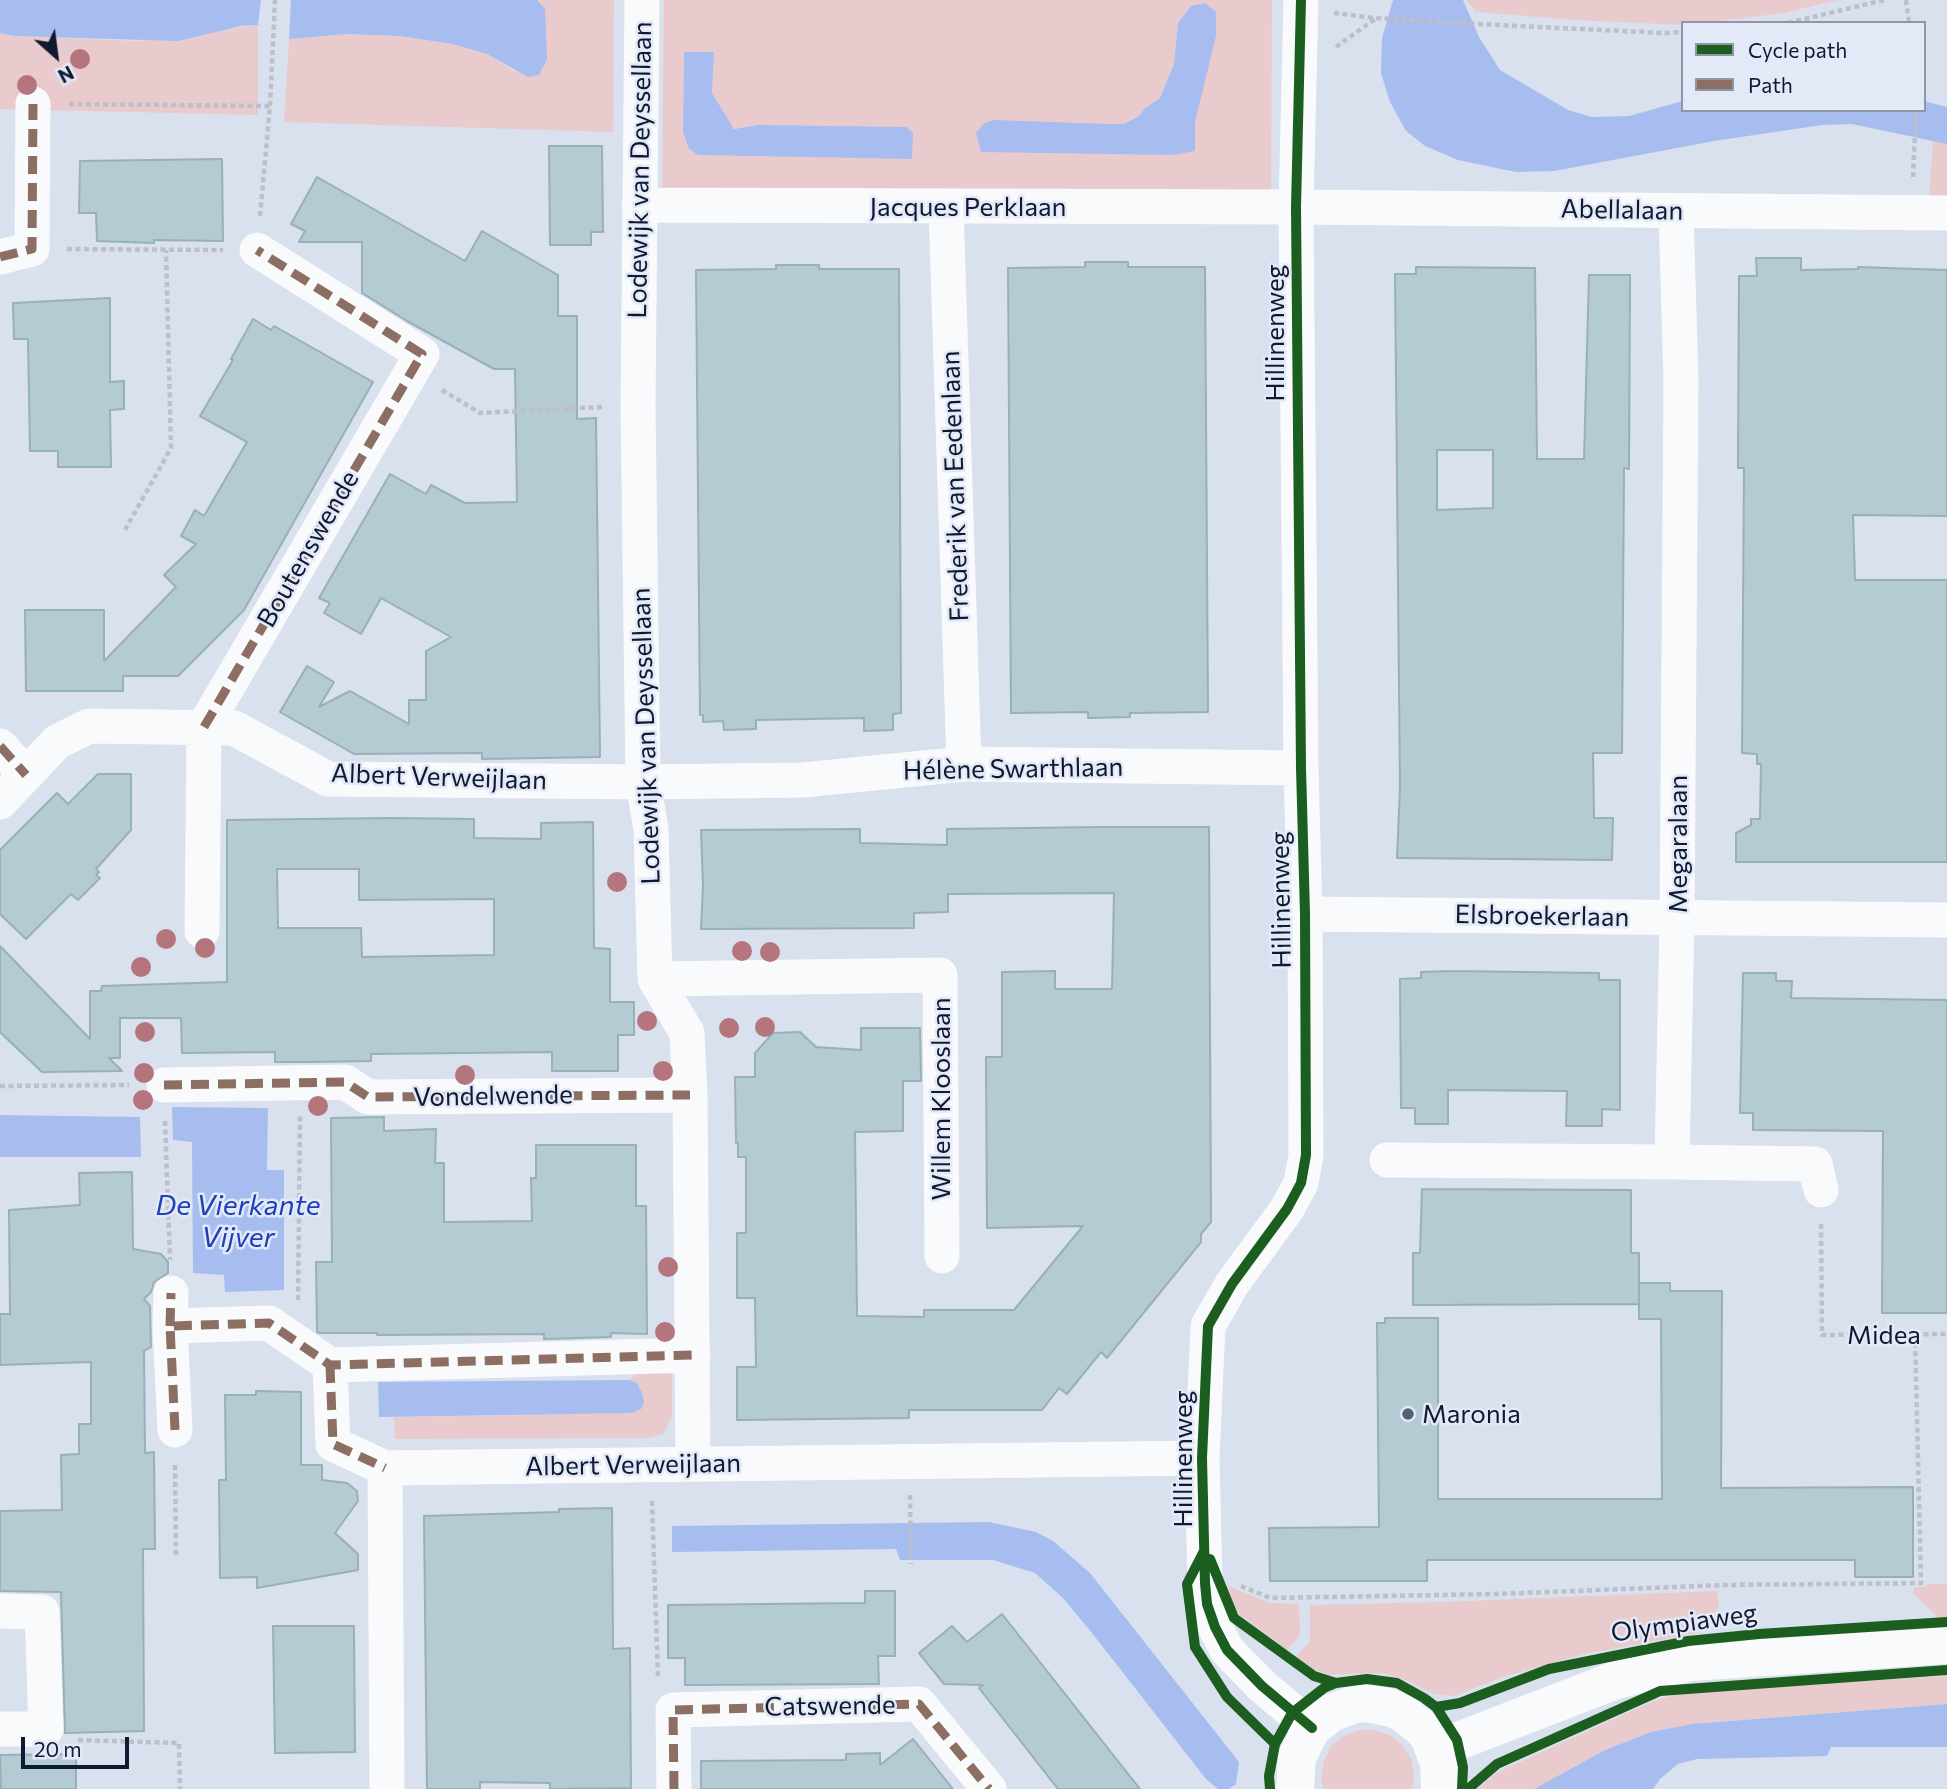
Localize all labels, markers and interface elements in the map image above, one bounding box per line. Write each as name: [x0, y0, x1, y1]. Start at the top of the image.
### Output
north arrow: [21, 21, 91, 91]
street label: Lodewijk van Deyssellaan: [622, 21, 658, 319]
legend: [1681, 21, 1926, 112]
text: Cycle path: [1748, 37, 1847, 62]
text: N: [54, 61, 78, 88]
text: Path: [1748, 72, 1793, 97]
street label: Jacques Perklaan: [869, 191, 1067, 223]
street label: Abellalaan: [1560, 193, 1684, 227]
street label: Hillinenweg: [1259, 264, 1291, 402]
street label: Frederik van Eedenlaan: [935, 350, 975, 622]
street label: Boutenswende: [251, 465, 365, 633]
street label: Lodewijk van Deyssellaan: [625, 587, 667, 885]
street label: Hélène Swarthlaan: [902, 751, 1124, 787]
street label: Albert Verweijlaan: [331, 758, 547, 796]
street label: Megaralaan: [1662, 775, 1694, 913]
street label: Hillinenweg: [1264, 831, 1298, 969]
street label: Elsbroekerlaan: [1454, 899, 1630, 933]
street label: Willem Klooslaan: [925, 997, 957, 1201]
street label: Vondelwende: [413, 1079, 573, 1113]
water label: De Vierkante Vijver: [156, 1189, 320, 1255]
street label: Midea: [1847, 1319, 1921, 1351]
street label: Hillinenweg: [1167, 1390, 1199, 1528]
place label: Maronia: [1422, 1398, 1521, 1430]
marker: Maronia: [1400, 1406, 1416, 1422]
street label: Albert Verweijlaan: [525, 1448, 741, 1482]
street label: Olympiaweg: [1609, 1597, 1759, 1649]
street label: Catswende: [764, 1689, 896, 1723]
scale bar: [24, 1722, 133, 1766]
text: 20 m: [34, 1736, 82, 1761]

